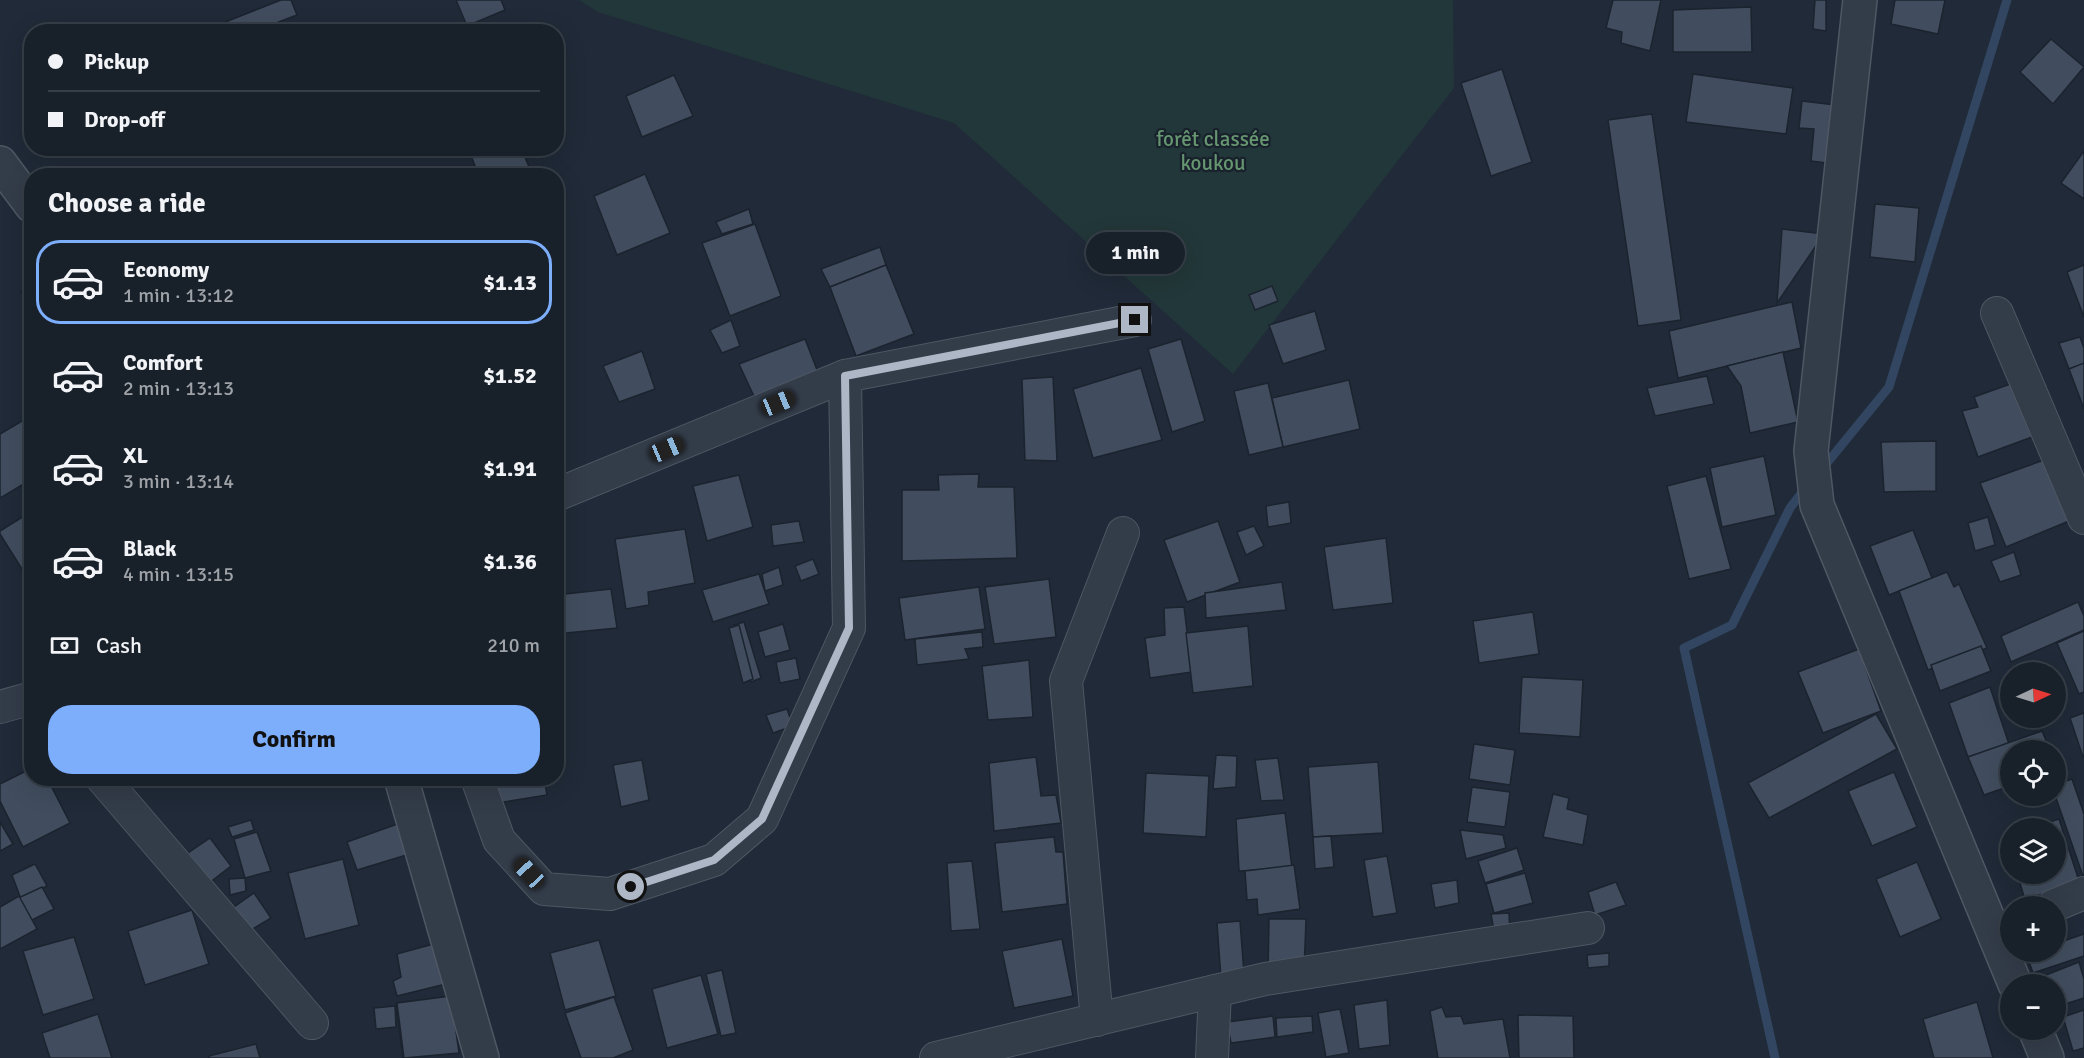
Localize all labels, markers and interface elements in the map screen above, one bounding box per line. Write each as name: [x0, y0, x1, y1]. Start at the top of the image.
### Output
text: Pickup: [84, 48, 149, 75]
text: Drop-off: [84, 106, 165, 133]
park label: forêt classée koukou: [1156, 126, 1270, 176]
text: Choose a ride: [48, 187, 206, 220]
callout: 1 min: [1086, 233, 1184, 275]
text: 1 min: [1111, 240, 1160, 265]
icon: car: [51, 255, 105, 309]
text: Economy: [123, 256, 209, 283]
text: $1.13: [483, 269, 537, 296]
text: 1 min · 13:12: [123, 283, 234, 308]
route end: [1121, 306, 1148, 333]
icon: car: [51, 348, 105, 402]
text: Comfort: [123, 349, 203, 376]
text: $1.52: [483, 362, 537, 389]
text: 2 min · 13:13: [123, 376, 234, 401]
car: [758, 388, 798, 418]
car: [647, 434, 687, 464]
icon: car: [51, 441, 105, 495]
text: XL: [123, 442, 148, 469]
text: $1.91: [483, 455, 537, 482]
text: 3 min · 13:14: [123, 469, 234, 494]
icon: car: [51, 534, 105, 588]
text: Black: [123, 535, 177, 562]
text: $1.36: [483, 548, 537, 575]
text: 4 min · 13:15: [123, 562, 234, 587]
icon: cash: [48, 629, 81, 662]
text: Cash: [96, 632, 142, 659]
text: 210 m: [487, 633, 540, 658]
north arrow: [2000, 662, 2066, 728]
map controls: [2000, 662, 2066, 1040]
button: Confirm: [48, 705, 540, 774]
button: locate: [2000, 740, 2066, 806]
button: layers: [2000, 818, 2066, 884]
car: [510, 854, 548, 892]
route start: [617, 873, 644, 900]
button: +: [2000, 896, 2066, 962]
button: −: [2000, 974, 2066, 1040]

